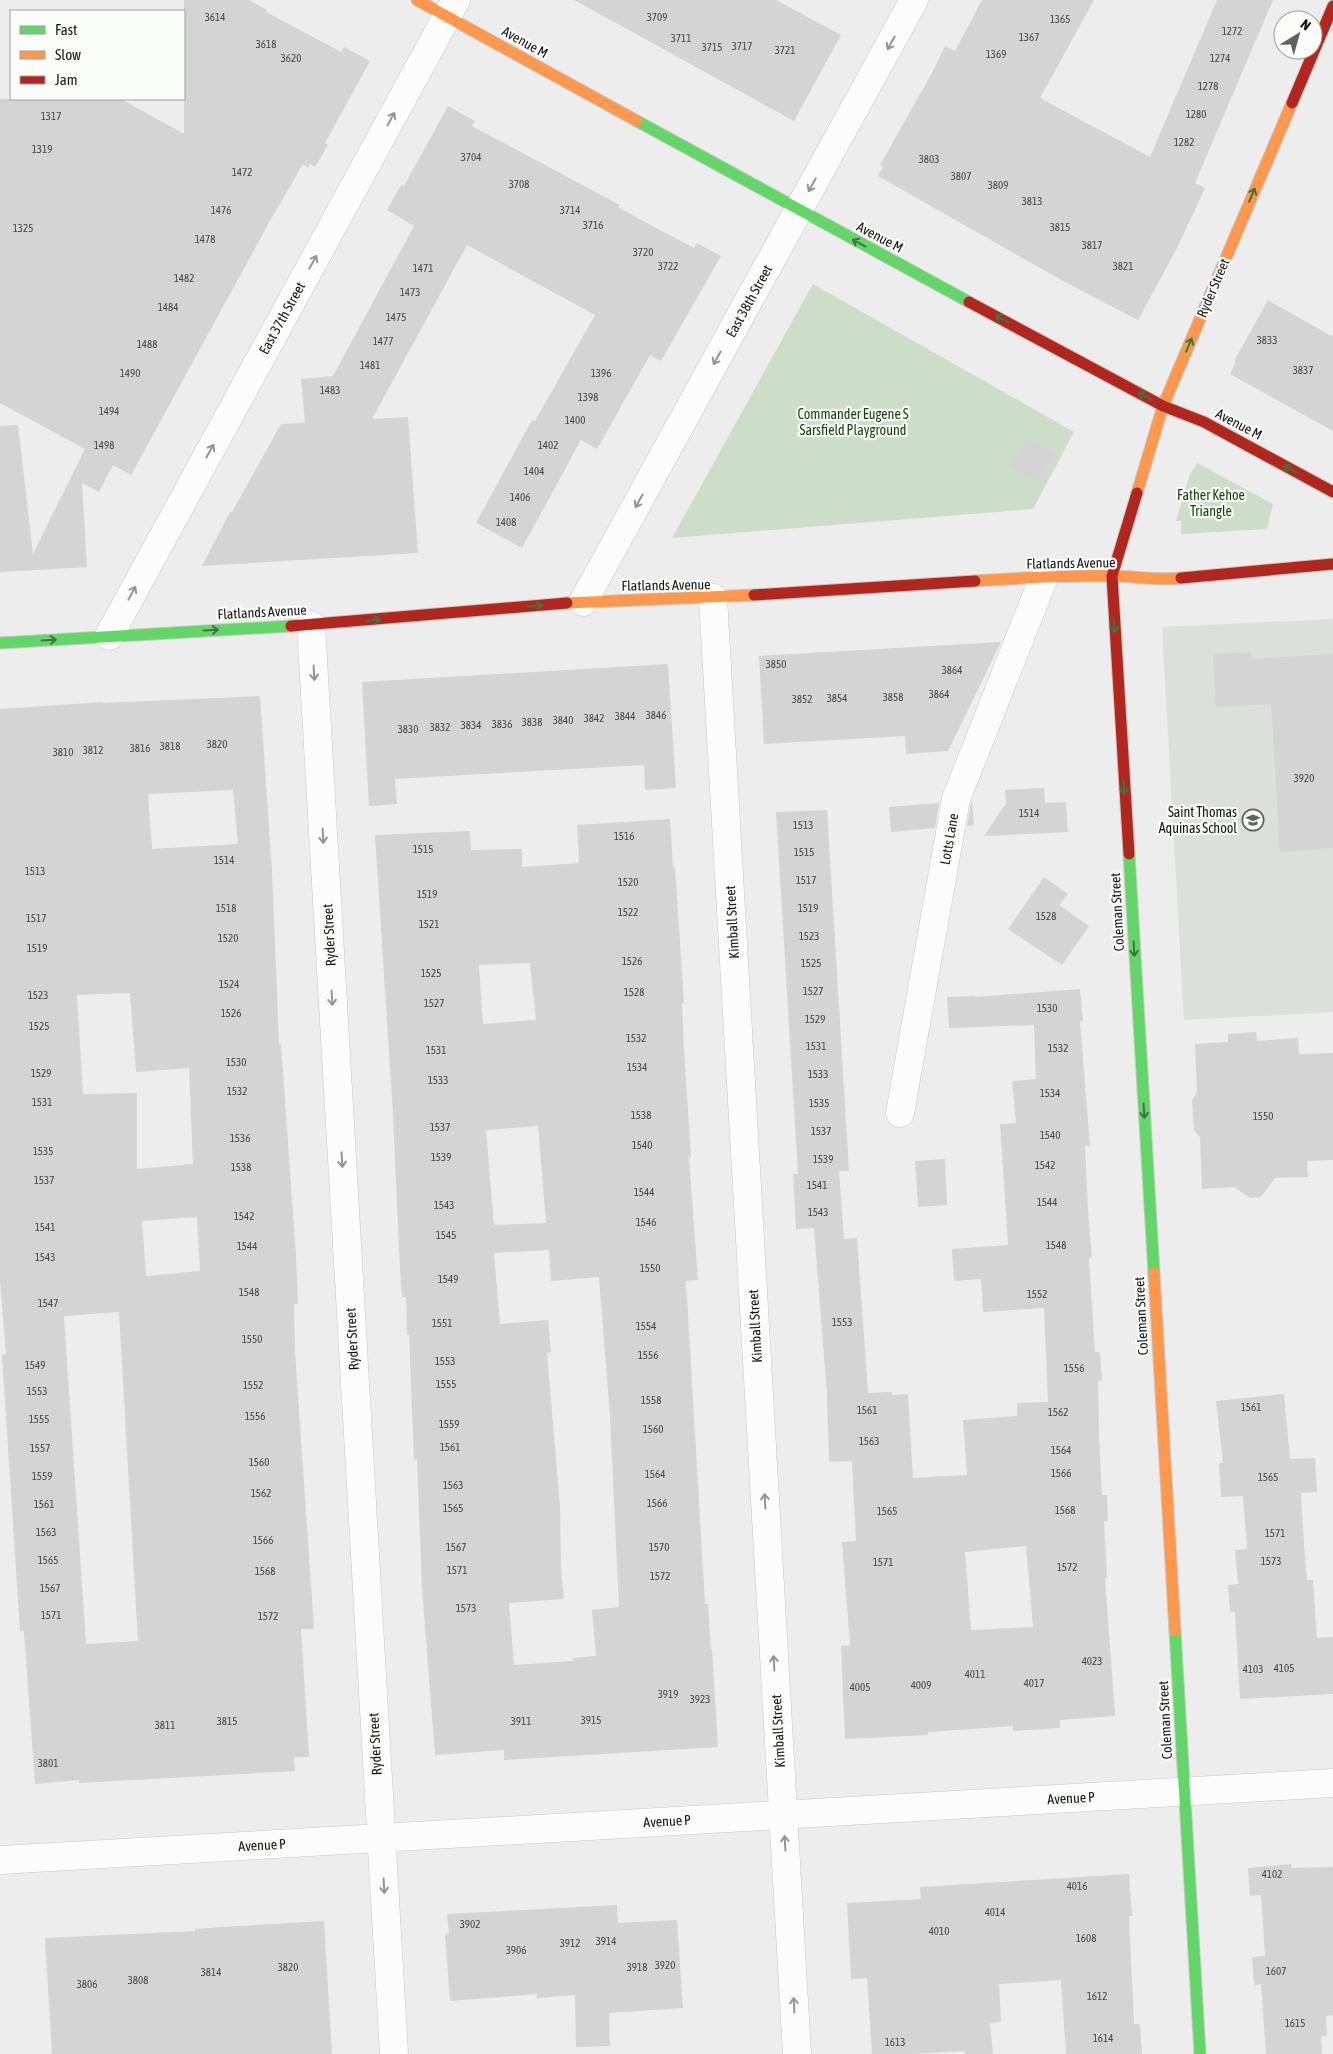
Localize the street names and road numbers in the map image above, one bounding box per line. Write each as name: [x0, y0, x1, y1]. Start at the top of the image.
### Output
street label: Avenue M: [499, 23, 551, 61]
street label: Avenue M: [854, 218, 906, 256]
street label: Ryder Street: [1193, 256, 1233, 320]
street label: East 38th Street: [723, 262, 775, 340]
street label: East 37th Street: [256, 279, 308, 357]
street label: Avenue M: [1213, 405, 1265, 443]
street label: Flatlands Avenue: [1026, 554, 1116, 572]
street label: Flatlands Avenue: [621, 576, 711, 594]
street label: Flatlands Avenue: [217, 602, 307, 622]
street label: Lotts Lane: [937, 812, 961, 866]
street label: Coleman Street: [1107, 872, 1127, 952]
street label: Kimball Street: [722, 885, 742, 959]
street label: Ryder Street: [319, 903, 339, 967]
street label: Coleman Street: [1131, 1276, 1151, 1356]
street label: Kimball Street: [745, 1289, 765, 1363]
street label: Ryder Street: [342, 1307, 362, 1371]
street label: Coleman Street: [1155, 1680, 1175, 1760]
street label: Kimball Street: [768, 1694, 788, 1768]
street label: Ryder Street: [365, 1712, 385, 1776]
street label: Avenue P: [1047, 1789, 1095, 1807]
street label: Avenue P: [643, 1812, 691, 1830]
street label: Avenue P: [238, 1836, 286, 1854]

